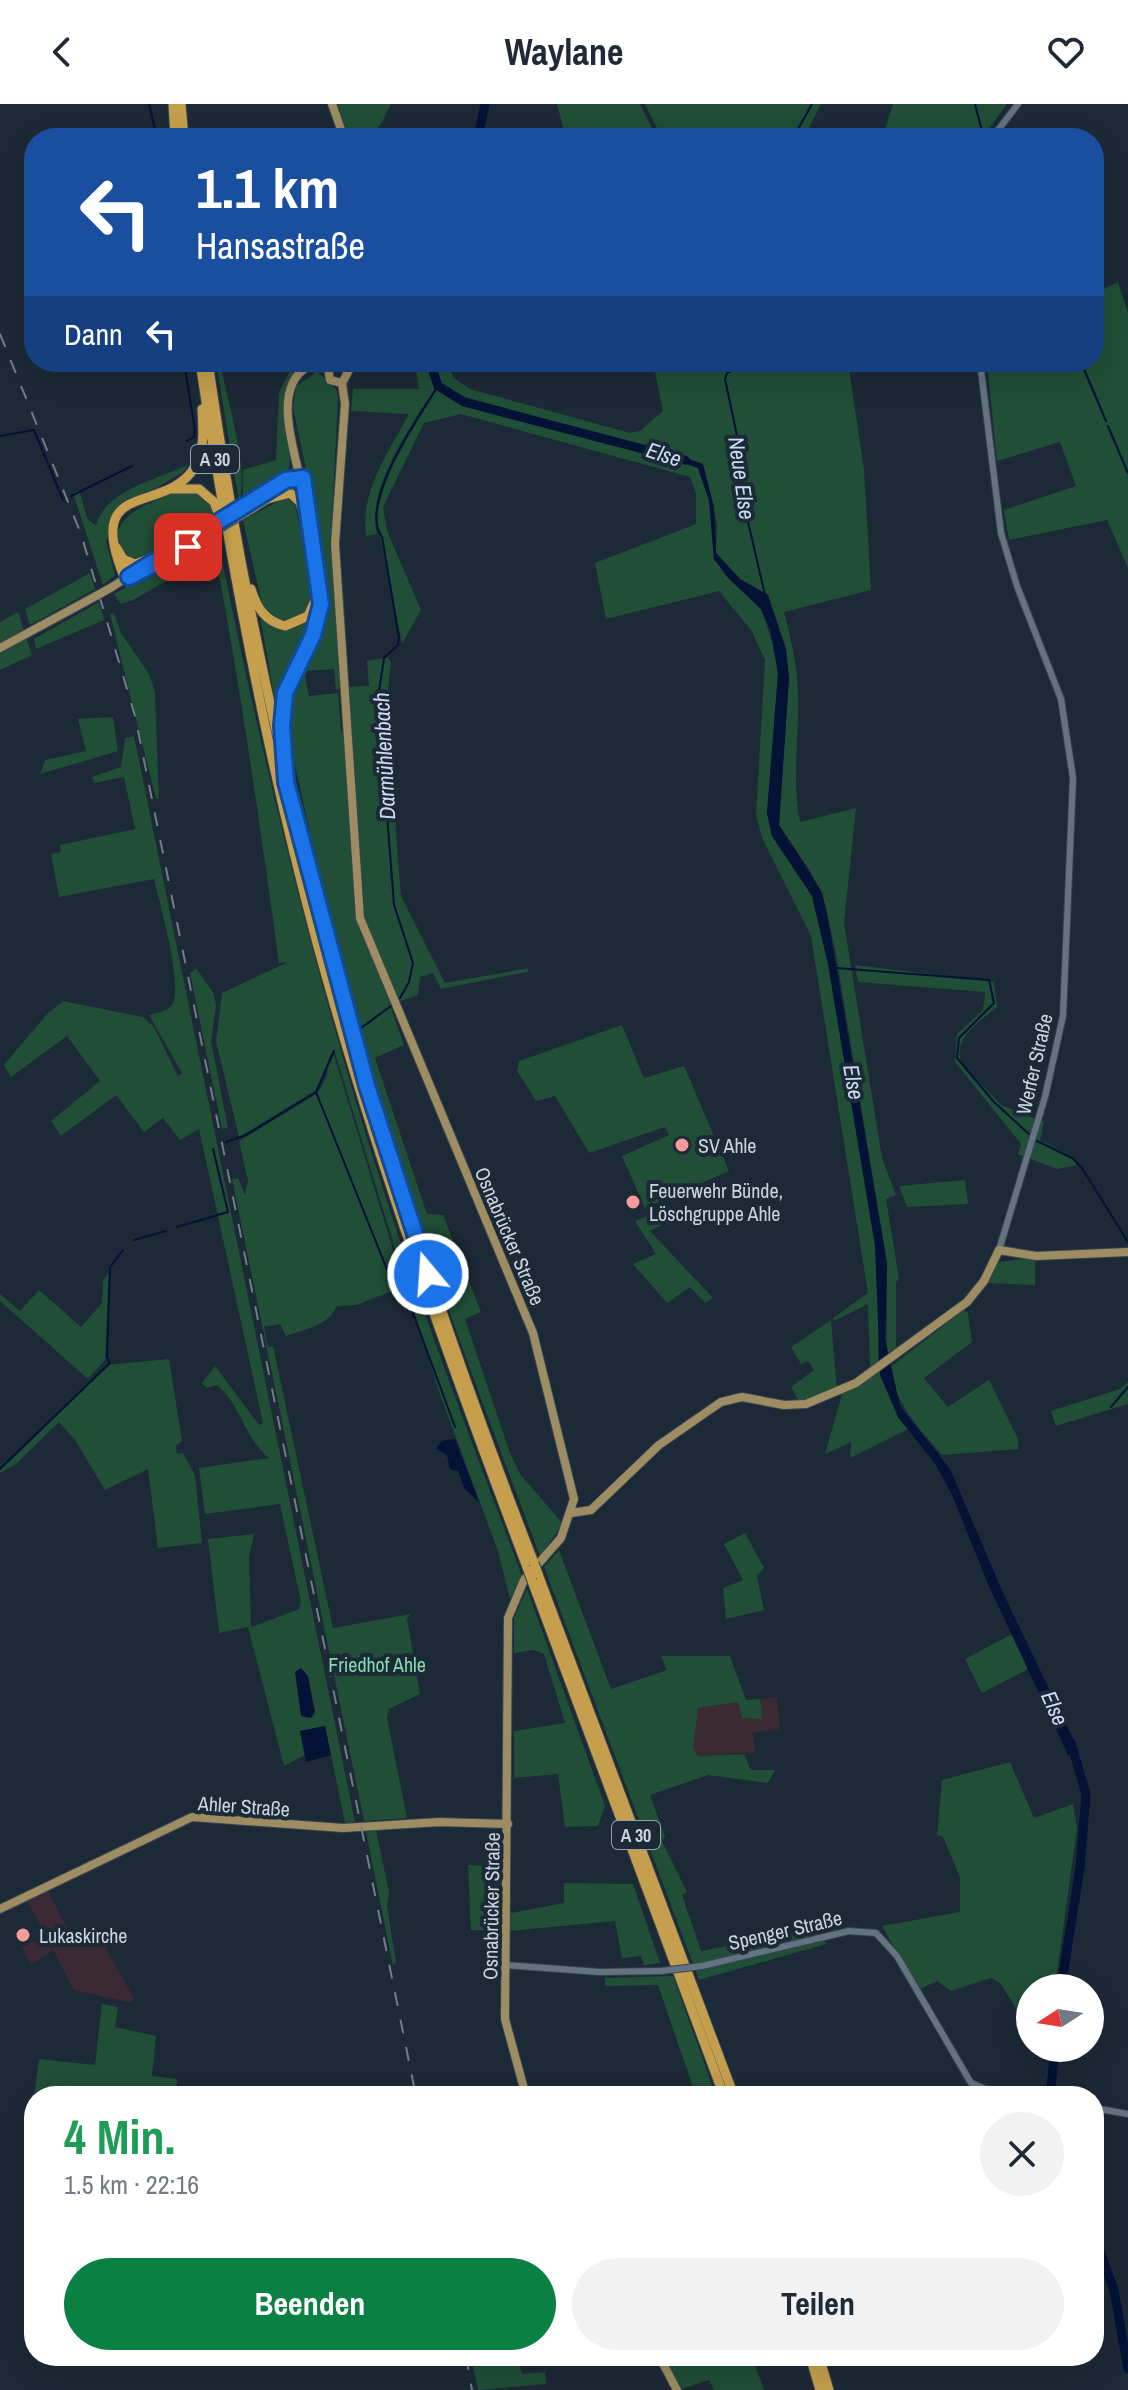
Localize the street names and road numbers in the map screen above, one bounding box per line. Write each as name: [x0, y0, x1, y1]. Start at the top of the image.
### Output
road number: A 30: [191, 445, 239, 473]
street label: Werfer Straße: [1009, 1011, 1059, 1117]
street label: Osnabrücker Straße: [469, 1163, 551, 1309]
street label: Ahler Straße: [196, 1789, 291, 1823]
road number: A 30: [612, 1821, 660, 1849]
street label: Osnabrücker Straße: [476, 1832, 506, 1980]
street label: Spenger Straße: [726, 1904, 844, 1956]

